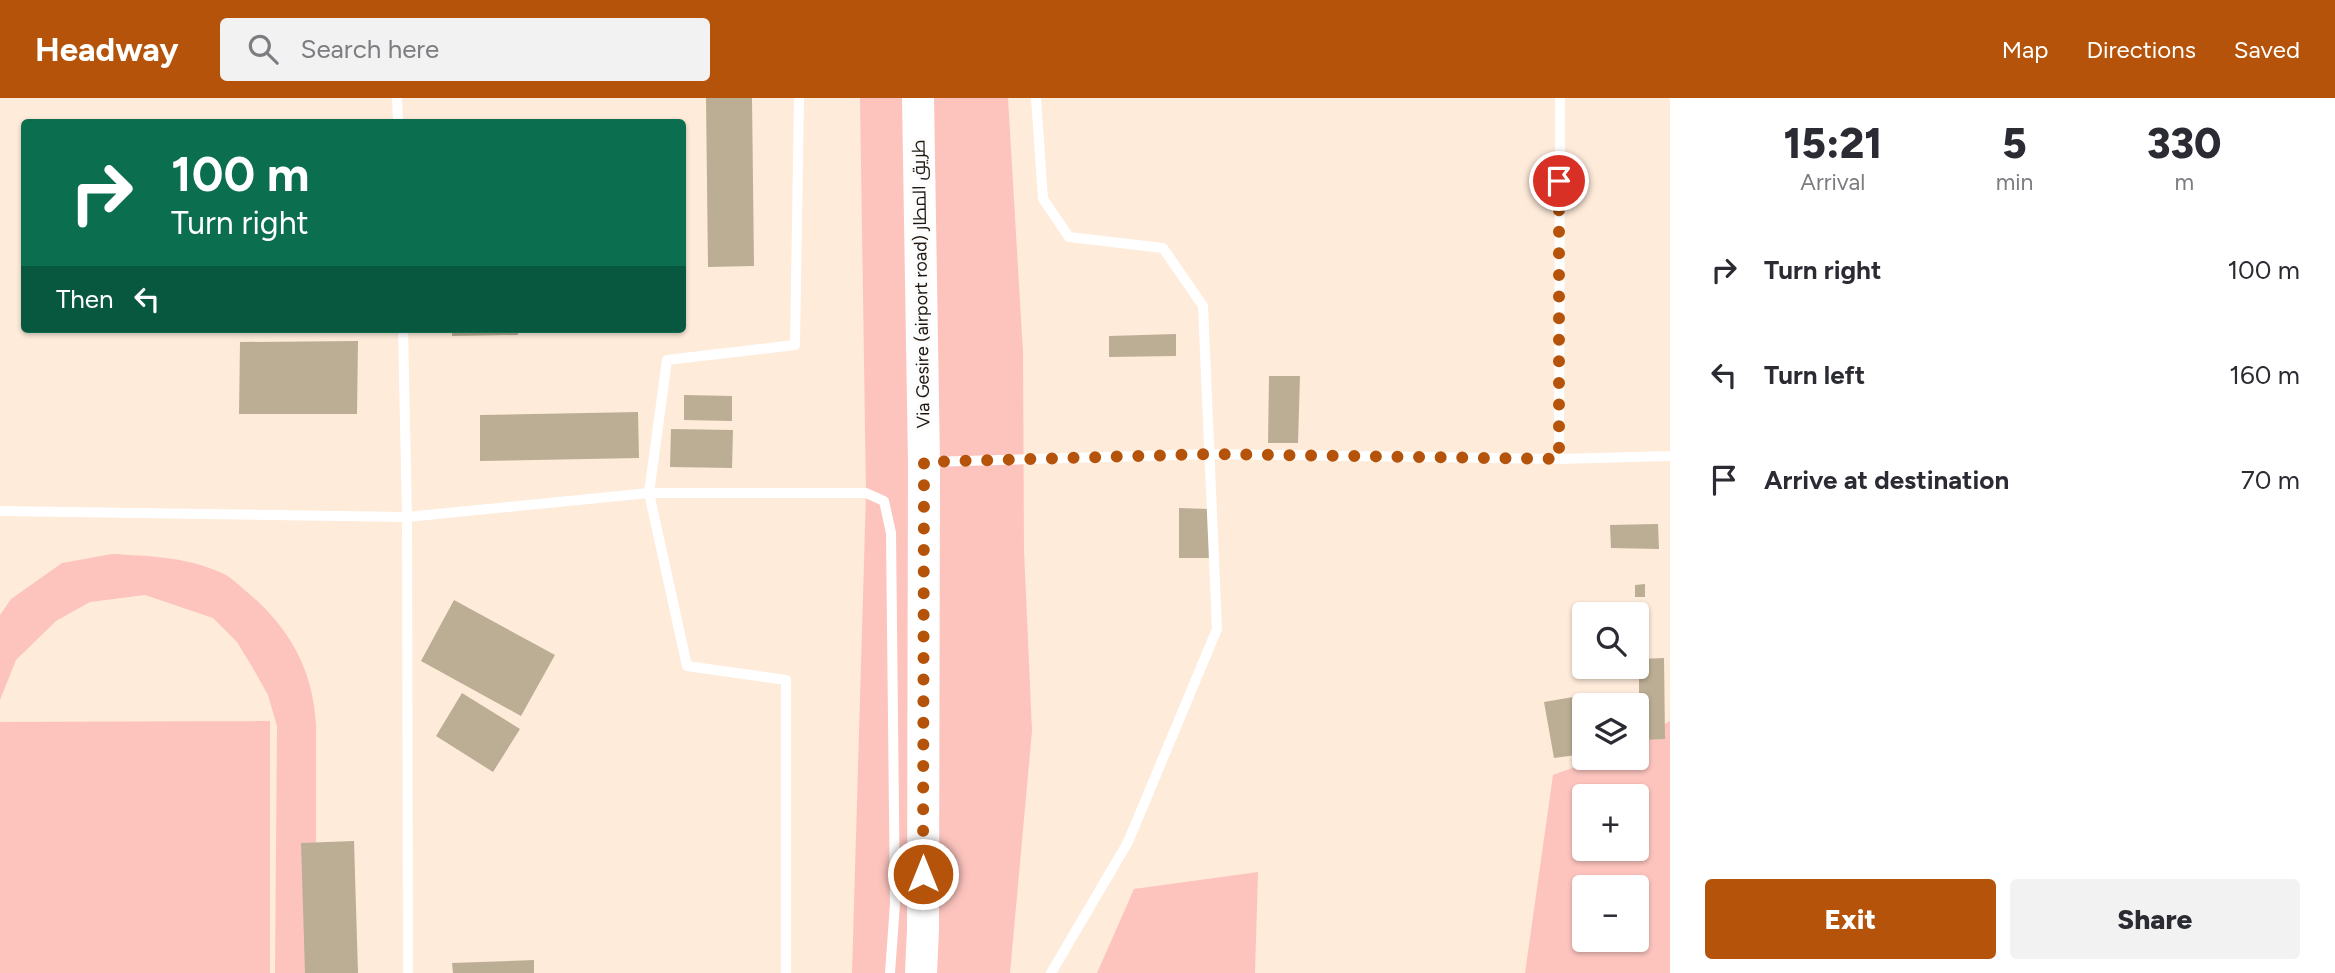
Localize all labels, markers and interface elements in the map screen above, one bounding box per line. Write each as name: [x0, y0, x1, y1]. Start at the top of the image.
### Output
search box: [220, 18, 710, 81]
text: Headway: [35, 30, 178, 69]
icon: search: [244, 30, 282, 68]
text: Search here: [300, 33, 439, 65]
text: Map: [2002, 35, 2048, 64]
text: Directions: [2086, 35, 2196, 64]
text: Saved: [2234, 35, 2300, 64]
text: 15:21: [1784, 118, 1882, 169]
text: 5: [2002, 118, 2027, 169]
text: 330: [2147, 118, 2221, 169]
street label: Via Gesire (airport road) طريق المطار: [907, 139, 936, 429]
text: 100 m: [171, 144, 310, 203]
icon: right: [56, 147, 147, 238]
pin: [1529, 151, 1589, 211]
icon: arrive: [1540, 162, 1578, 200]
text: Arrival: [1800, 168, 1865, 196]
text: min: [1996, 168, 2033, 196]
text: m: [2174, 168, 2194, 196]
text: Turn right: [171, 204, 309, 242]
icon: right: [1705, 251, 1743, 289]
text: Turn right: [1764, 254, 1881, 286]
text: 100 m: [2227, 254, 2300, 286]
icon: left: [128, 280, 166, 318]
text: Then: [56, 283, 114, 315]
icon: left: [1705, 356, 1743, 394]
text: Turn left: [1764, 359, 1865, 391]
text: 160 m: [2229, 359, 2300, 391]
icon: arrive: [1705, 461, 1743, 499]
text: Arrive at destination: [1764, 464, 2009, 496]
text: 70 m: [2241, 464, 2300, 496]
map controls: [1572, 602, 1649, 952]
button: search: [1572, 602, 1649, 679]
button: layers: [1572, 693, 1649, 770]
button: +: [1572, 784, 1649, 861]
position arrow: [886, 837, 960, 911]
button: −: [1572, 875, 1649, 952]
button: Exit: [1705, 879, 1996, 959]
button: Share: [2010, 879, 2300, 959]

